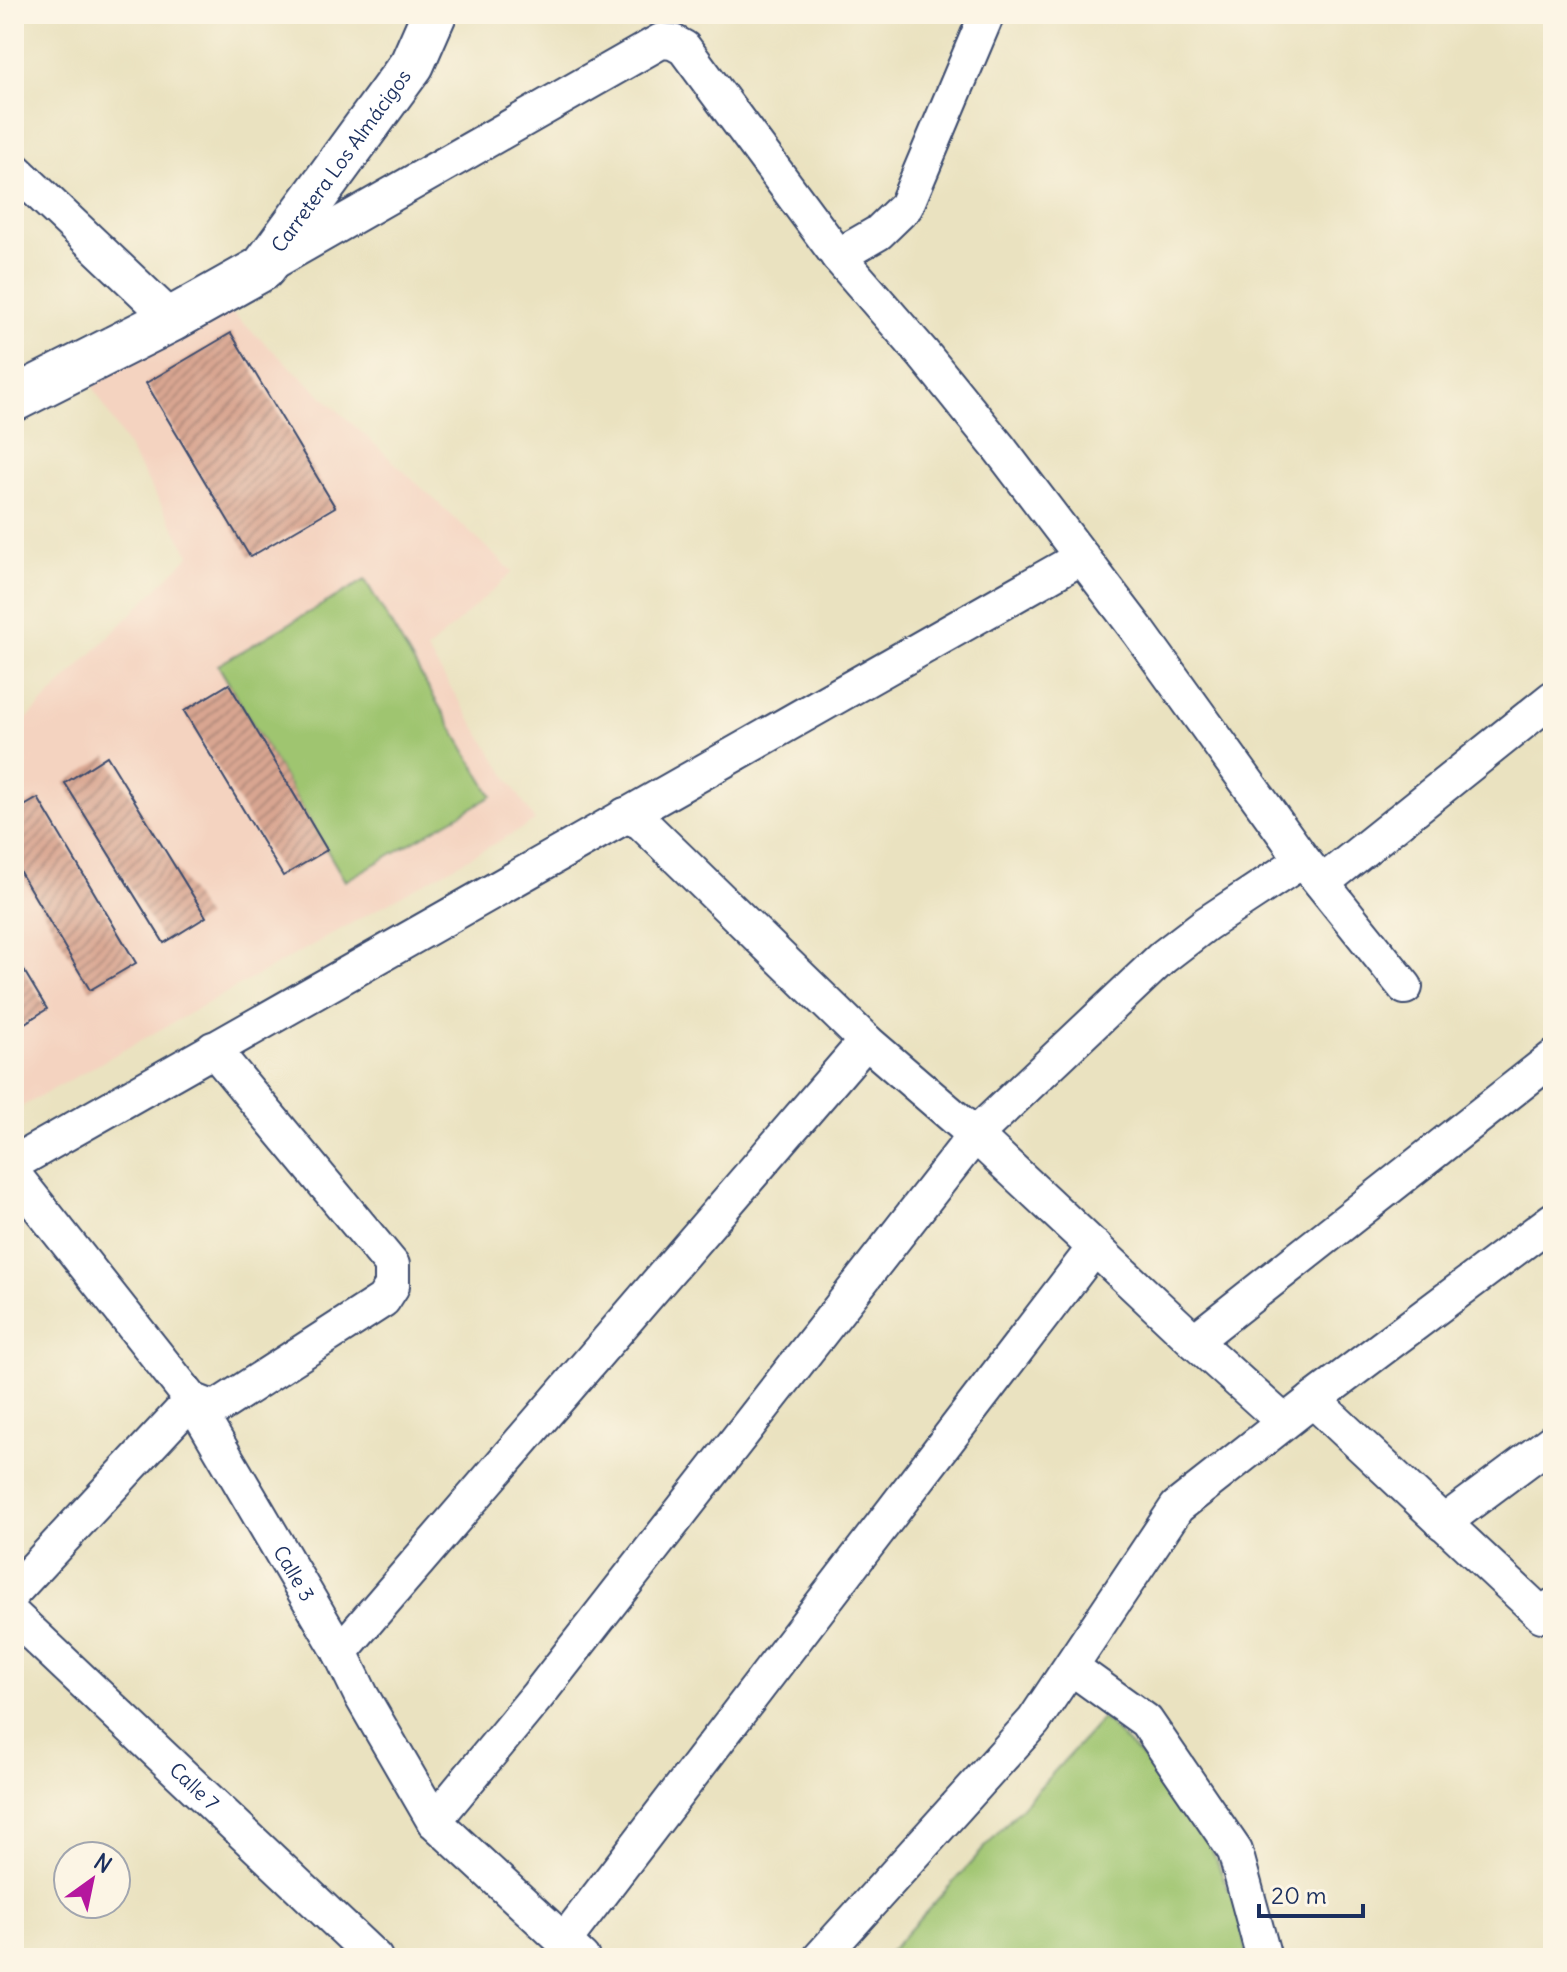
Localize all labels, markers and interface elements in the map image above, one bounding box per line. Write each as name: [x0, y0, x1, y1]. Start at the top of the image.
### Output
street label: Carretera Los Almácigos: [266, 64, 416, 257]
street label: Calle 3: [268, 1541, 320, 1605]
street label: Calle 7: [164, 1757, 224, 1816]
north arrow: [52, 1840, 132, 1920]
text: N: [89, 1847, 117, 1879]
scale bar: [1259, 1868, 1363, 1918]
text: 20 m: [1271, 1880, 1327, 1910]

